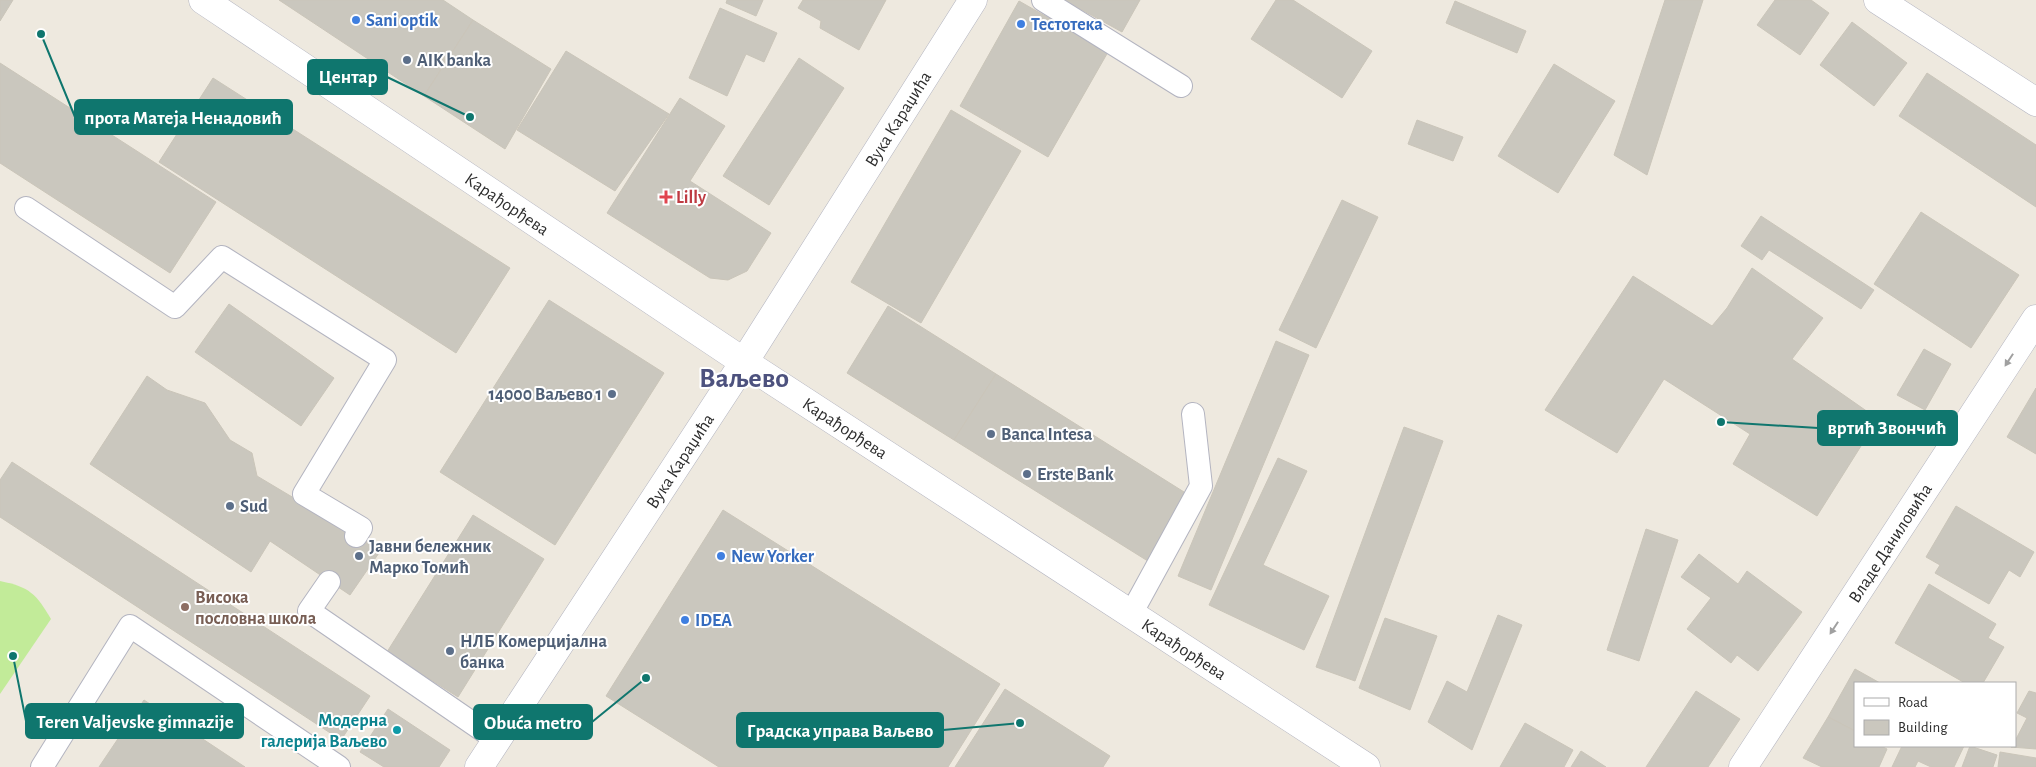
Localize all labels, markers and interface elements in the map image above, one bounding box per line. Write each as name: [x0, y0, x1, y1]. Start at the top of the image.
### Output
place label: Sani optik: [366, 12, 438, 30]
marker: Sani optik: [350, 14, 362, 26]
place label: Тестотека: [1031, 16, 1103, 34]
marker: Тестотека: [1015, 18, 1027, 30]
place label: AIK banka: [417, 52, 491, 70]
marker: AIK banka: [401, 54, 413, 66]
callout: Центар: [308, 60, 387, 94]
text: Центар: [319, 68, 378, 87]
street label: Вука Караџића: [862, 69, 935, 170]
callout: прота Матеја Ненадовић: [75, 100, 292, 134]
text: прота Матеја Ненадовић: [84, 109, 282, 128]
street label: Карађорђева: [461, 170, 552, 239]
place label: Lilly: [676, 189, 707, 207]
marker: Lilly: [660, 191, 672, 203]
one-way arrow: [2005, 353, 2014, 367]
district label: Ваљево: [699, 365, 789, 393]
place label: 14000 Ваљево 1: [488, 386, 602, 404]
marker: 14000 Ваљево 1: [606, 388, 618, 400]
street label: Карађорђева: [799, 395, 890, 463]
street label: Вука Караџића: [644, 411, 718, 512]
callout: вртић Звончић: [1818, 411, 1957, 445]
text: вртић Звончић: [1828, 419, 1946, 438]
place label: Banca Intesa: [1001, 426, 1093, 444]
marker: Banca Intesa: [985, 428, 997, 440]
place label: Erste Bank: [1037, 466, 1114, 484]
marker: Erste Bank: [1021, 468, 1033, 480]
street label: Владе Даниловића: [1846, 481, 1936, 606]
place label: Sud: [240, 498, 268, 516]
marker: Sud: [224, 500, 236, 512]
place label: Јавни бележник Марко Томић: [369, 538, 491, 577]
place label: New Yorker: [731, 548, 815, 566]
marker: Јавни бележник Марко Томић: [353, 550, 365, 562]
marker: New Yorker: [715, 550, 727, 562]
place label: Висока пословна школа: [195, 589, 317, 628]
marker: Висока пословна школа: [179, 601, 191, 613]
place label: IDEA: [695, 612, 732, 630]
marker: IDEA: [679, 614, 691, 626]
street label: Карађорђева: [1138, 616, 1229, 684]
one-way arrow: [1829, 621, 1839, 635]
place label: НЛБ Комерцијална банка: [460, 633, 608, 672]
marker: НЛБ Комерцијална банка: [444, 645, 456, 657]
legend: [1854, 682, 2016, 747]
text: Road: [1898, 695, 1928, 710]
callout: Teren Valjevske gimnazije: [26, 704, 243, 738]
callout: Obuća metro: [474, 705, 592, 739]
place label: Модерна галерија Ваљево: [261, 712, 387, 751]
text: Teren Valjevske gimnazije: [36, 713, 234, 732]
callout: Градска управа Ваљево: [737, 713, 943, 747]
text: Obuća metro: [484, 714, 582, 733]
text: Building: [1898, 720, 1948, 735]
text: Градска управа Ваљево: [747, 722, 933, 741]
marker: Модерна галерија Ваљево: [391, 724, 403, 736]

